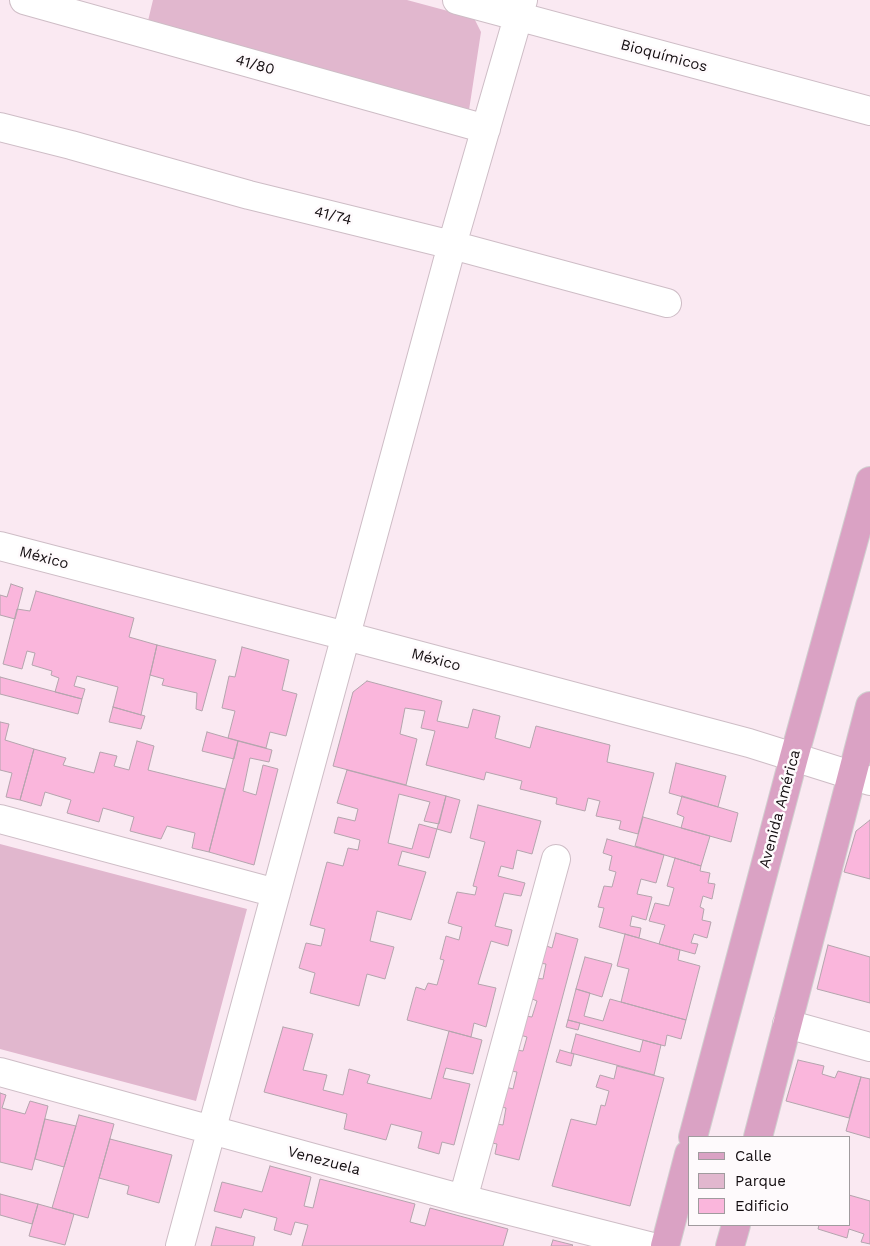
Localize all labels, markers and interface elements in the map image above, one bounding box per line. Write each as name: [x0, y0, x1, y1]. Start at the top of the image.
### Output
street label: Bioquímicos: [619, 36, 709, 76]
street label: 41/80: [233, 51, 277, 79]
street label: 41/74: [312, 203, 354, 229]
street label: México: [17, 543, 71, 573]
street label: México: [409, 645, 463, 675]
street label: Avenida América: [756, 748, 804, 870]
legend: [688, 1136, 850, 1226]
street label: Venezuela: [286, 1143, 362, 1179]
text: Calle: [735, 1147, 772, 1165]
text: Parque: [735, 1172, 786, 1190]
text: Edificio: [735, 1197, 789, 1215]

